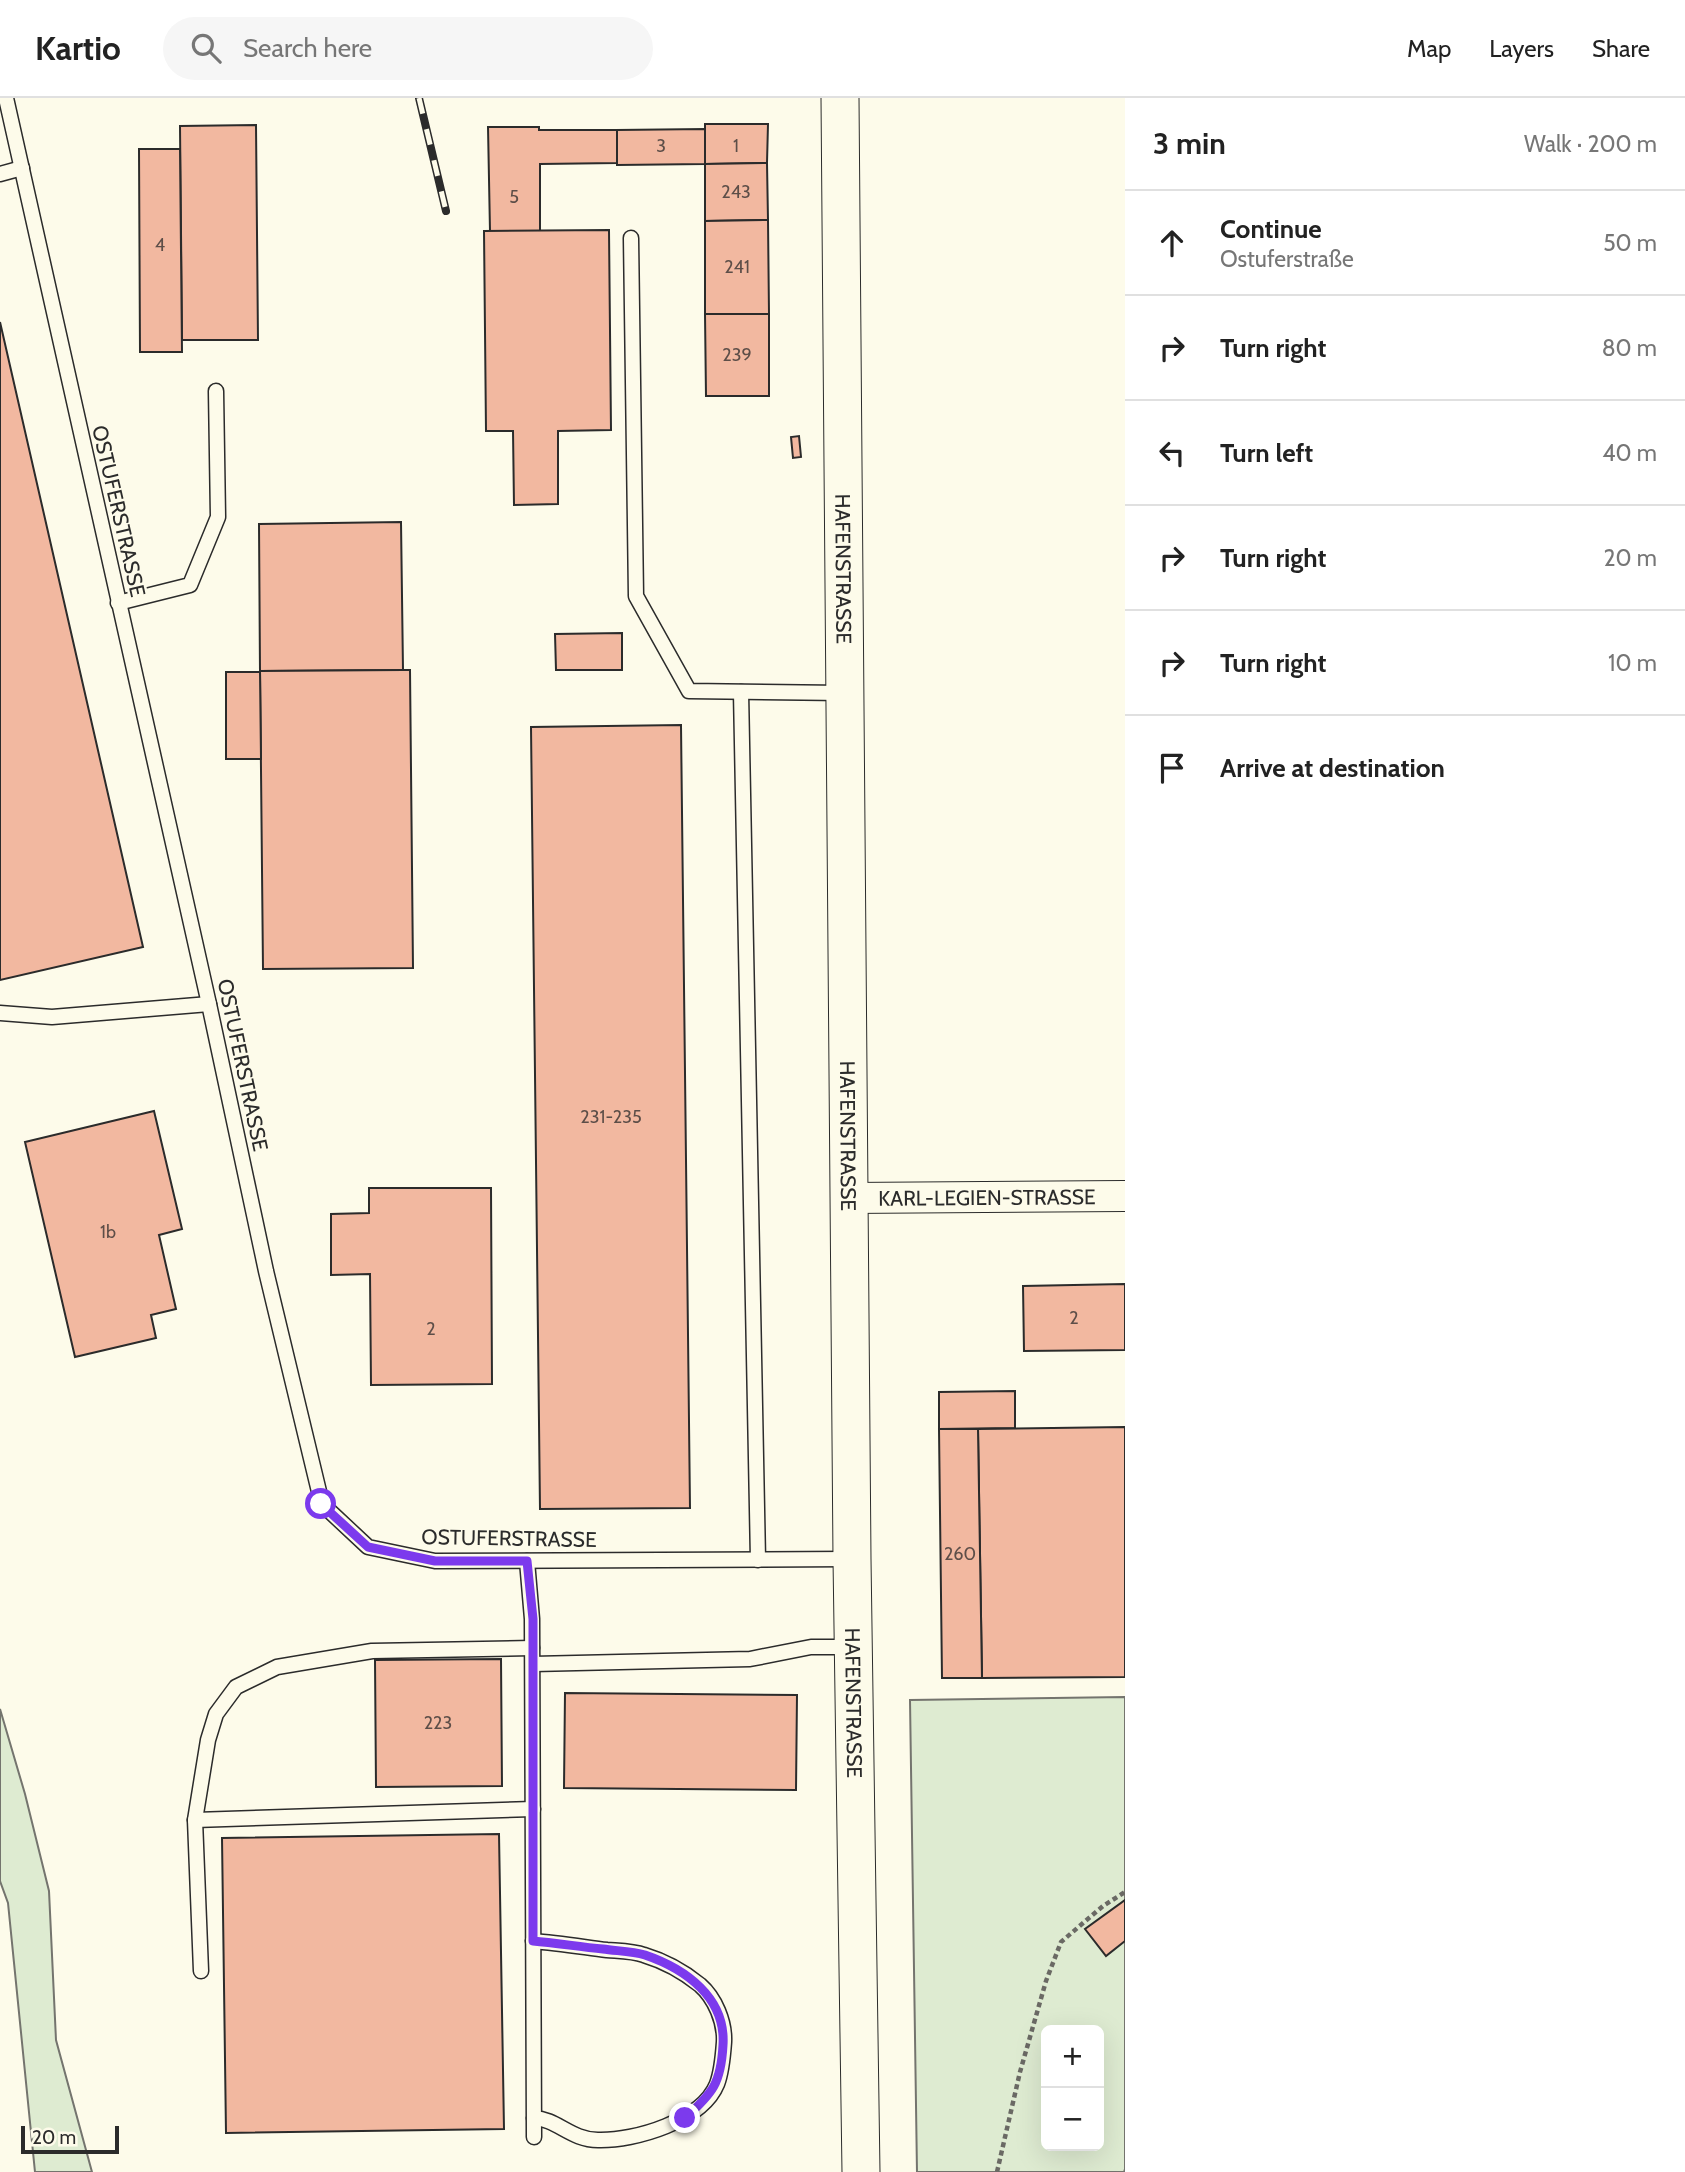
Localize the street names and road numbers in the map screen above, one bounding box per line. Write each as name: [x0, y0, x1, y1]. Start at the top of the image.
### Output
street label: OSTUFERSTRASSE: [87, 423, 151, 599]
street label: HAFENSTRASSE: [831, 494, 857, 644]
street label: OSTUFERSTRASSE: [213, 977, 273, 1153]
street label: HAFENSTRASSE: [835, 1061, 862, 1211]
street label: KARL-LEGIEN-STRASSE: [878, 1184, 1096, 1210]
street label: OSTUFERSTRASSE: [421, 1524, 597, 1552]
street label: HAFENSTRASSE: [841, 1628, 868, 1778]

